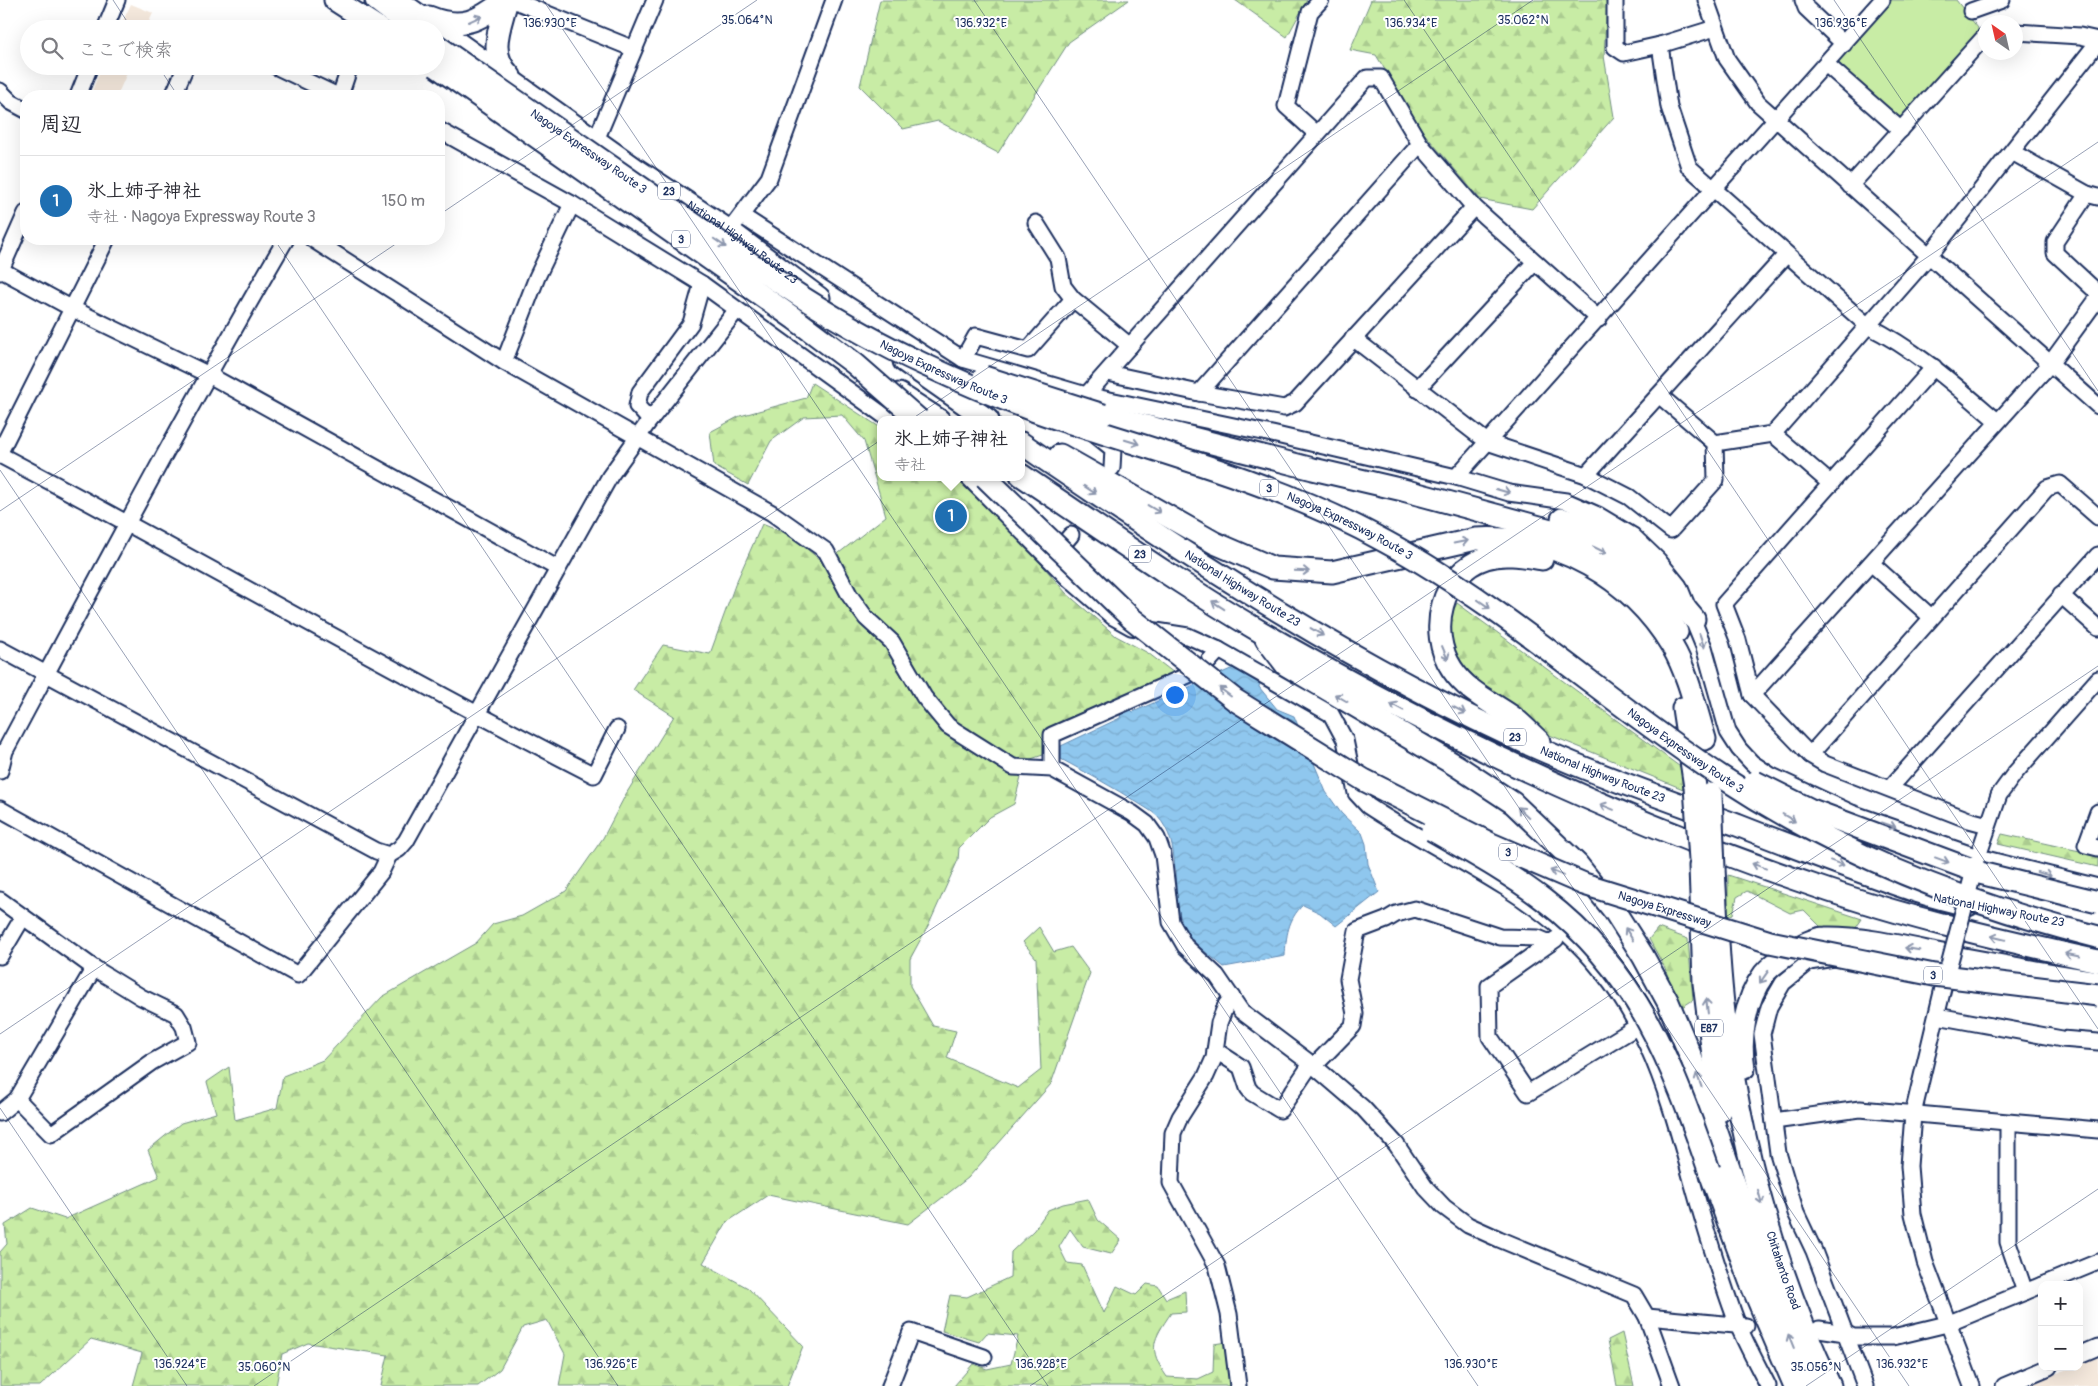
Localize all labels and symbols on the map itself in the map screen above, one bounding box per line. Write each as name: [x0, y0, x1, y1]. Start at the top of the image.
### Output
text: 35.064°N: [721, 13, 773, 28]
text: 35.062°N: [1497, 13, 1549, 28]
one-way arrow: [467, 14, 482, 24]
north arrow: [1978, 15, 2023, 60]
text: 136.930°E: [523, 16, 577, 31]
text: 136.932°E: [955, 16, 1007, 31]
text: 136.934°E: [1385, 16, 1437, 31]
text: 136.936°E: [1815, 16, 1867, 31]
street label: Nagoya Expressway Route 3: [527, 106, 650, 198]
road number: 23: [658, 182, 680, 200]
street label: National Highway Route 23: [684, 198, 801, 288]
road number: 3: [672, 230, 690, 248]
one-way arrow: [713, 238, 727, 248]
street label: Nagoya Expressway Route 3: [877, 337, 1010, 408]
one-way arrow: [1124, 437, 1140, 447]
road number: 3: [1260, 479, 1278, 496]
one-way arrow: [1083, 485, 1097, 495]
one-way arrow: [1495, 486, 1511, 496]
street label: Nagoya Expressway Route 3: [1285, 489, 1416, 564]
pin: 1: [935, 497, 967, 535]
one-way arrow: [1147, 504, 1161, 514]
one-way arrow: [1453, 536, 1469, 546]
road number: 23: [1129, 546, 1151, 562]
one-way arrow: [1592, 546, 1607, 555]
street label: National Highway Route 23: [1182, 547, 1303, 630]
one-way arrow: [1294, 567, 1310, 576]
one-way arrow: [1212, 599, 1226, 609]
one-way arrow: [1477, 599, 1491, 609]
one-way arrow: [1309, 628, 1323, 638]
one-way arrow: [1698, 633, 1707, 649]
one-way arrow: [1441, 645, 1450, 660]
your location: [1162, 682, 1188, 708]
one-way arrow: [1219, 687, 1232, 698]
one-way arrow: [1334, 692, 1348, 702]
one-way arrow: [1390, 702, 1405, 712]
street label: Nagoya Expressway Route 3: [1624, 705, 1747, 797]
one-way arrow: [1451, 706, 1466, 715]
road number: 23: [1504, 729, 1526, 746]
street label: National Highway Route 23: [1538, 743, 1667, 806]
one-way arrow: [1600, 801, 1615, 811]
one-way arrow: [1516, 806, 1529, 818]
one-way arrow: [1782, 814, 1796, 824]
one-way arrow: [1881, 821, 1897, 831]
road number: 3: [1499, 844, 1517, 860]
one-way arrow: [1934, 856, 1950, 865]
one-way arrow: [1828, 859, 1844, 868]
one-way arrow: [1751, 861, 1767, 870]
one-way arrow: [1550, 867, 1565, 877]
one-way arrow: [2036, 870, 2052, 879]
street label: Nagoya Expressway: [1616, 888, 1713, 931]
street label: National Highway Route 23: [1932, 890, 2066, 931]
one-way arrow: [1624, 927, 1634, 941]
one-way arrow: [1990, 933, 2006, 942]
one-way arrow: [1905, 944, 1921, 954]
one-way arrow: [2064, 950, 2080, 959]
road number: 3: [1924, 966, 1942, 984]
one-way arrow: [1759, 970, 1769, 984]
one-way arrow: [1702, 999, 1712, 1015]
road number: E87: [1695, 1020, 1723, 1036]
one-way arrow: [1694, 1073, 1703, 1088]
one-way arrow: [1756, 1188, 1766, 1204]
street label: Chitahanto Road: [1762, 1229, 1803, 1312]
one-way arrow: [1786, 1334, 1795, 1349]
text: 136.924°E: [154, 1357, 206, 1372]
text: 136.926°E: [585, 1357, 637, 1372]
text: 136.928°E: [1015, 1357, 1067, 1372]
text: 136.930°E: [1444, 1357, 1498, 1372]
text: 136.932°E: [1876, 1357, 1928, 1372]
text: 35.060°N: [238, 1360, 290, 1375]
text: 35.056°N: [1791, 1360, 1841, 1375]

